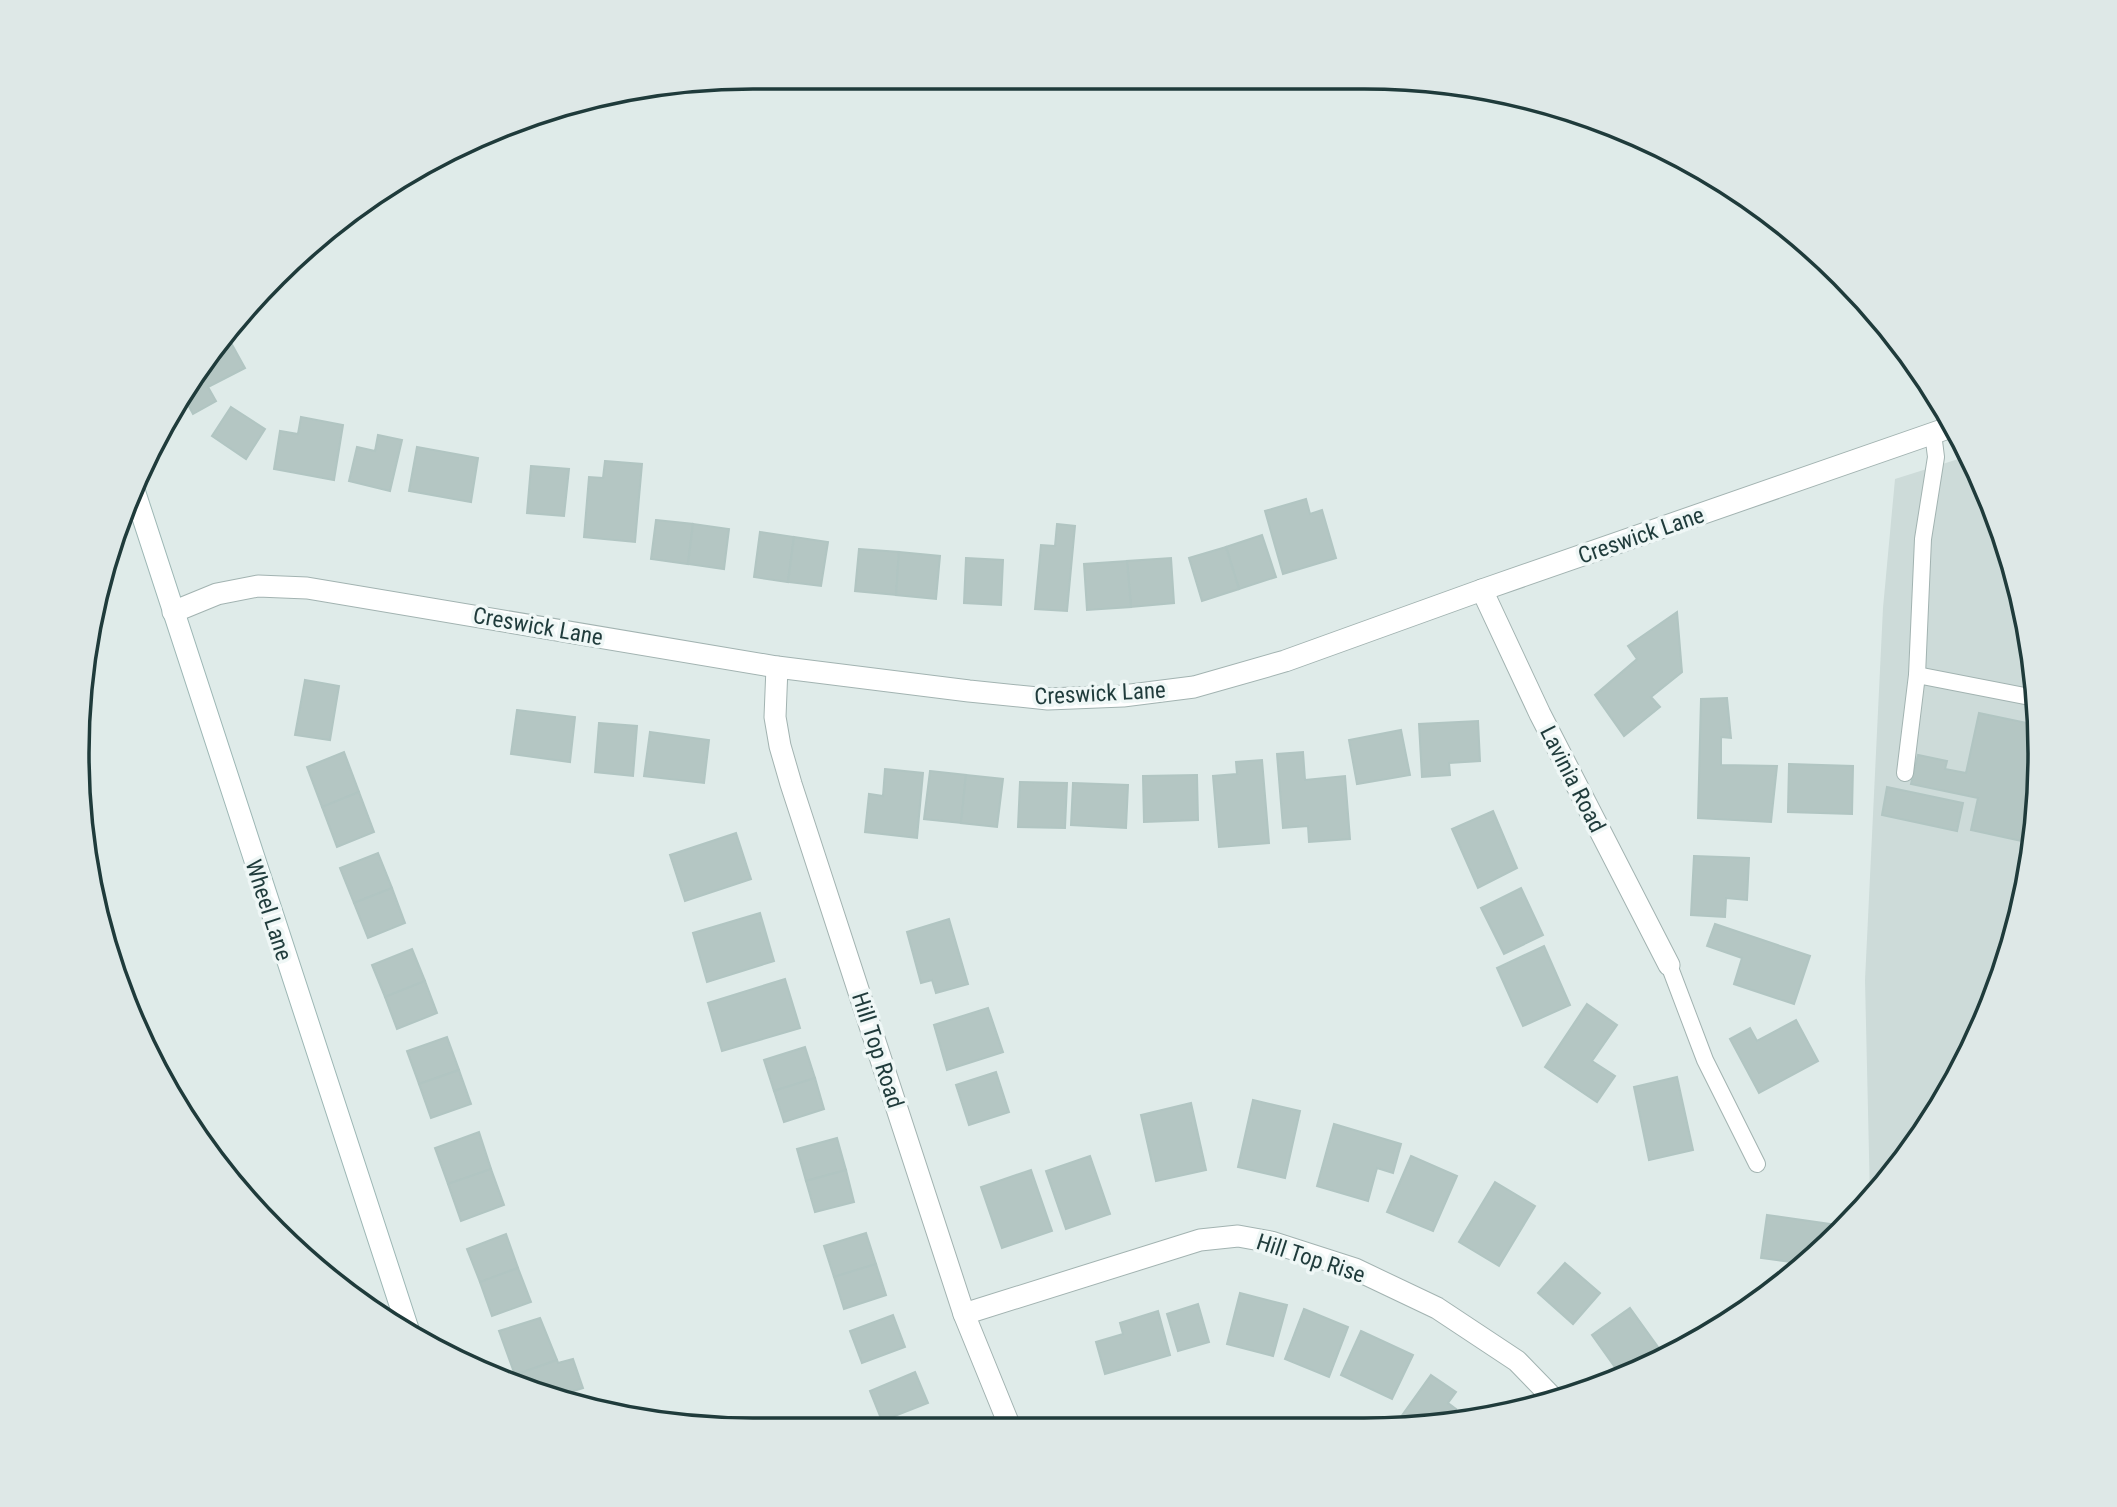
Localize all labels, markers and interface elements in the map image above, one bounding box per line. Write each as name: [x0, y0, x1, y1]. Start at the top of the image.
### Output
street label: Creswick Lane: [1575, 501, 1708, 570]
street label: Creswick Lane: [471, 602, 605, 651]
street label: Creswick Lane: [1034, 677, 1166, 710]
street label: Lavinia Road: [1534, 722, 1611, 837]
street label: Wheel Lane: [240, 856, 298, 964]
street label: Hill Top Road: [846, 989, 909, 1111]
street label: Hill Top Rise: [1253, 1228, 1369, 1289]

